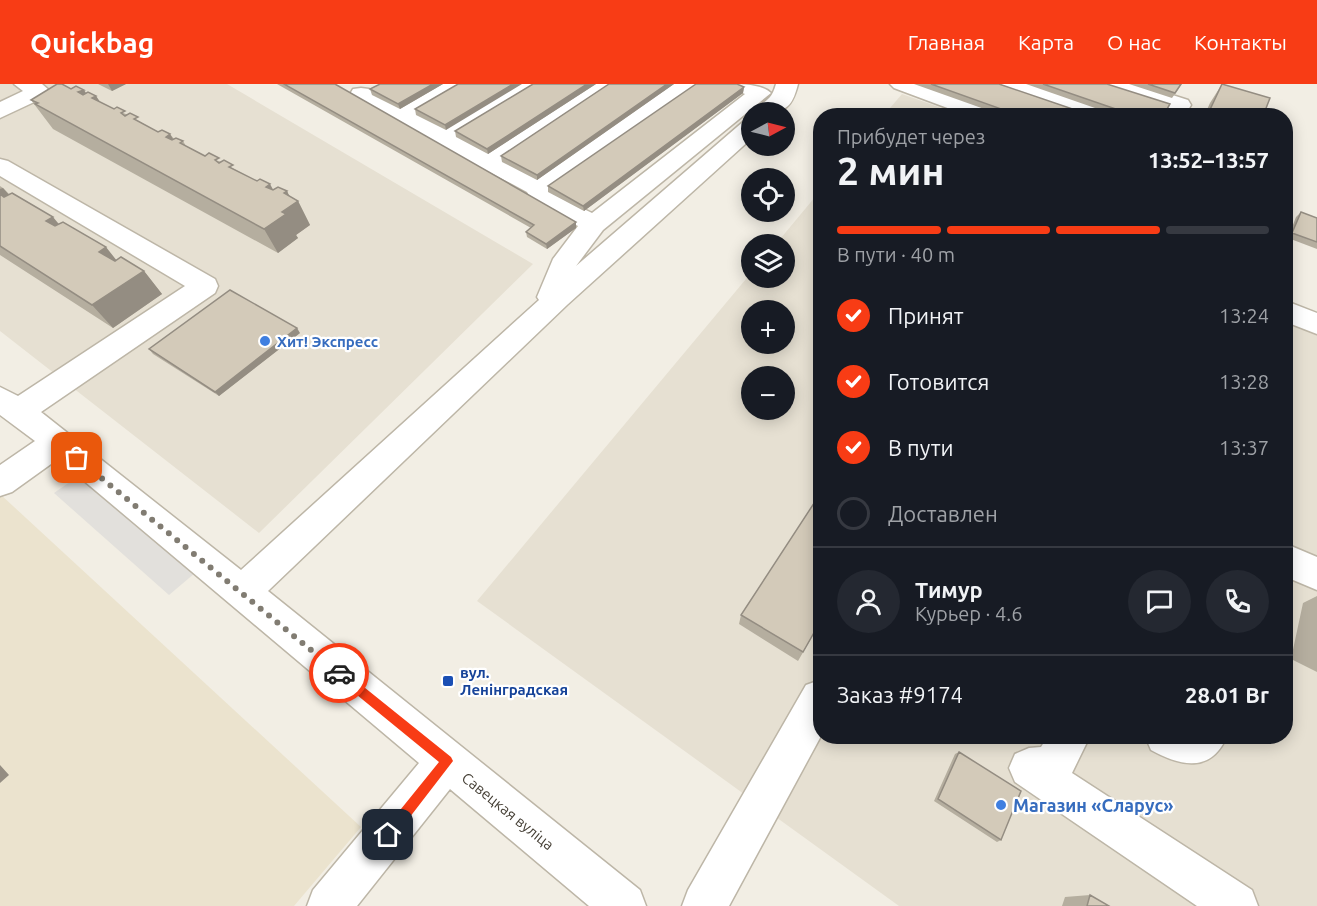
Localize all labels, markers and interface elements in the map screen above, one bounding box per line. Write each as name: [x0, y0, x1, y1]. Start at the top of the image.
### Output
text: Quickbag: [30, 27, 154, 58]
text: Главная: [908, 30, 985, 54]
text: Карта: [1018, 30, 1074, 54]
text: О нас: [1107, 30, 1161, 54]
text: Контакты: [1194, 30, 1287, 54]
north arrow: [741, 102, 795, 156]
map controls: [741, 102, 795, 420]
text: Прибудет через: [837, 125, 985, 148]
text: 13:52–13:57: [1148, 147, 1269, 172]
text: 2 мин: [837, 149, 945, 192]
button: locate: [741, 168, 795, 222]
button: layers: [741, 234, 795, 288]
text: В пути · 40 m: [837, 243, 955, 266]
icon: check: [837, 299, 870, 332]
button: +: [741, 300, 795, 354]
text: Принят: [888, 303, 964, 328]
text: 13:24: [1219, 304, 1269, 327]
place label: Хит! Экспресс: [277, 333, 378, 350]
marker: Хит! Экспресс: [258, 334, 272, 348]
icon: check: [837, 365, 870, 398]
button: −: [741, 366, 795, 420]
text: Готовится: [888, 369, 989, 394]
text: 13:28: [1219, 370, 1269, 393]
icon: check: [837, 431, 870, 464]
pin: [51, 432, 102, 483]
text: В пути: [888, 435, 954, 460]
text: 13:37: [1219, 436, 1269, 459]
icon: bag: [60, 441, 93, 474]
text: Доставлен: [888, 501, 998, 526]
button: person: [837, 570, 900, 633]
button: chat: [1128, 570, 1191, 633]
button: phone: [1206, 570, 1269, 633]
text: Тимур: [915, 577, 983, 602]
text: Курьер · 4.6: [915, 602, 1022, 625]
courier: [309, 643, 369, 703]
icon: car: [323, 657, 356, 690]
place label: вул. Ленінградская: [460, 664, 568, 698]
marker: вул. Ленінградская: [441, 674, 455, 688]
text: Заказ #9174: [837, 682, 963, 707]
text: 28.01 Br: [1185, 682, 1269, 707]
street label: Савецкая вуліца: [459, 769, 557, 853]
place label: Магазин «Сларус»: [1013, 795, 1173, 815]
marker: Магазин «Сларус»: [994, 798, 1008, 812]
pin: [362, 809, 413, 860]
icon: home: [371, 818, 404, 851]

